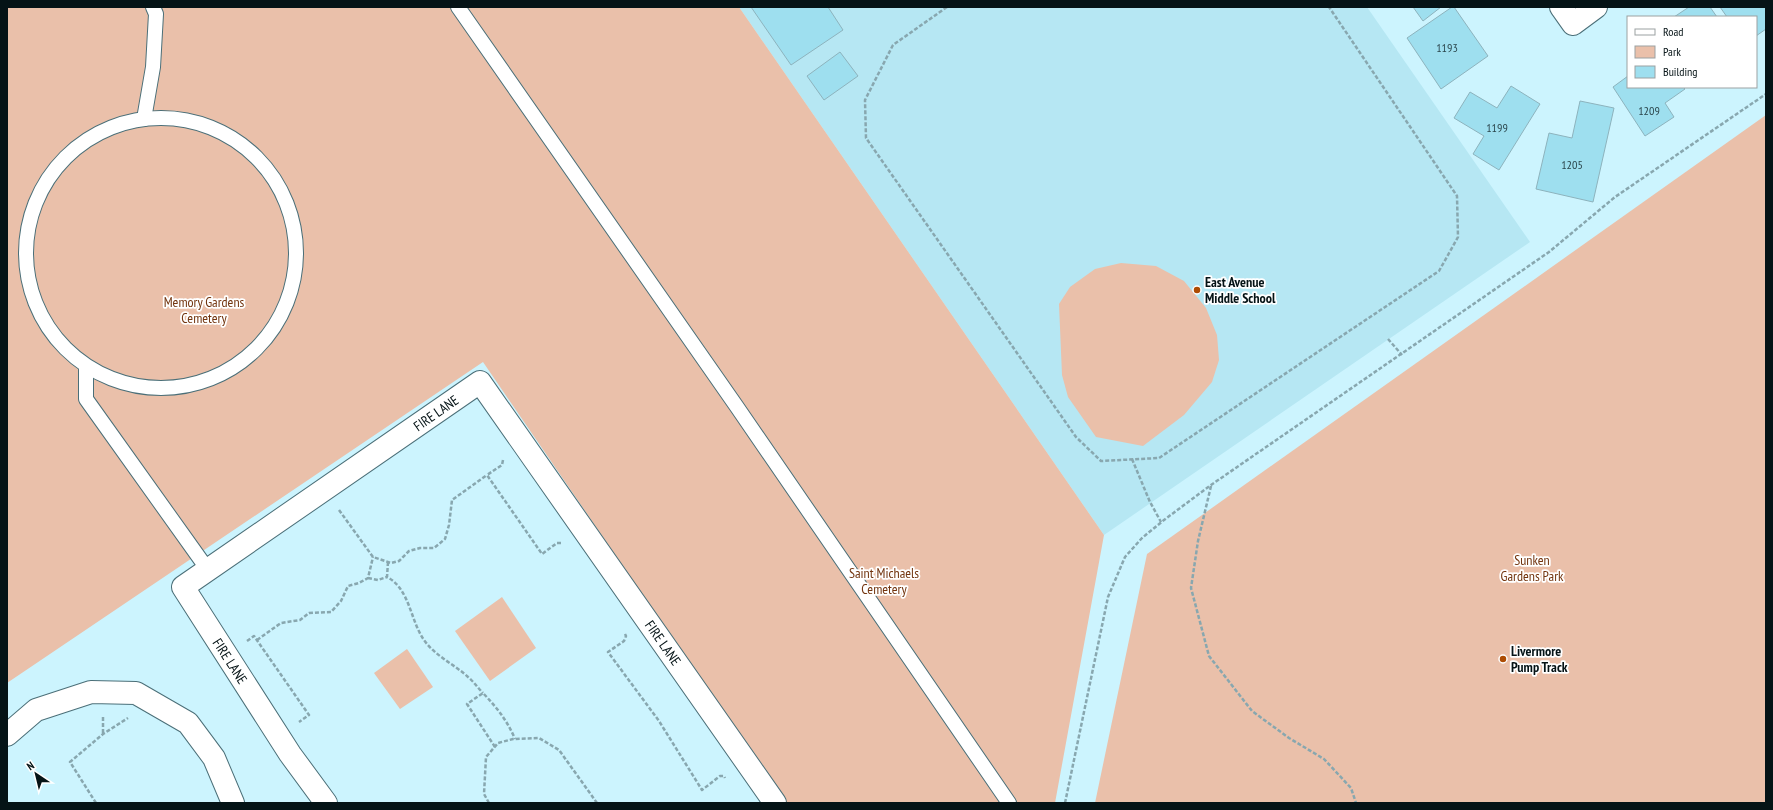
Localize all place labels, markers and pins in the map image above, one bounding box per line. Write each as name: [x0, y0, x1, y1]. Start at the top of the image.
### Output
place label: East Avenue Middle School: [1205, 273, 1276, 307]
marker: East Avenue Middle School: [1192, 285, 1202, 295]
place label: Livermore Pump Track: [1511, 642, 1568, 676]
marker: Livermore Pump Track: [1498, 654, 1508, 664]

